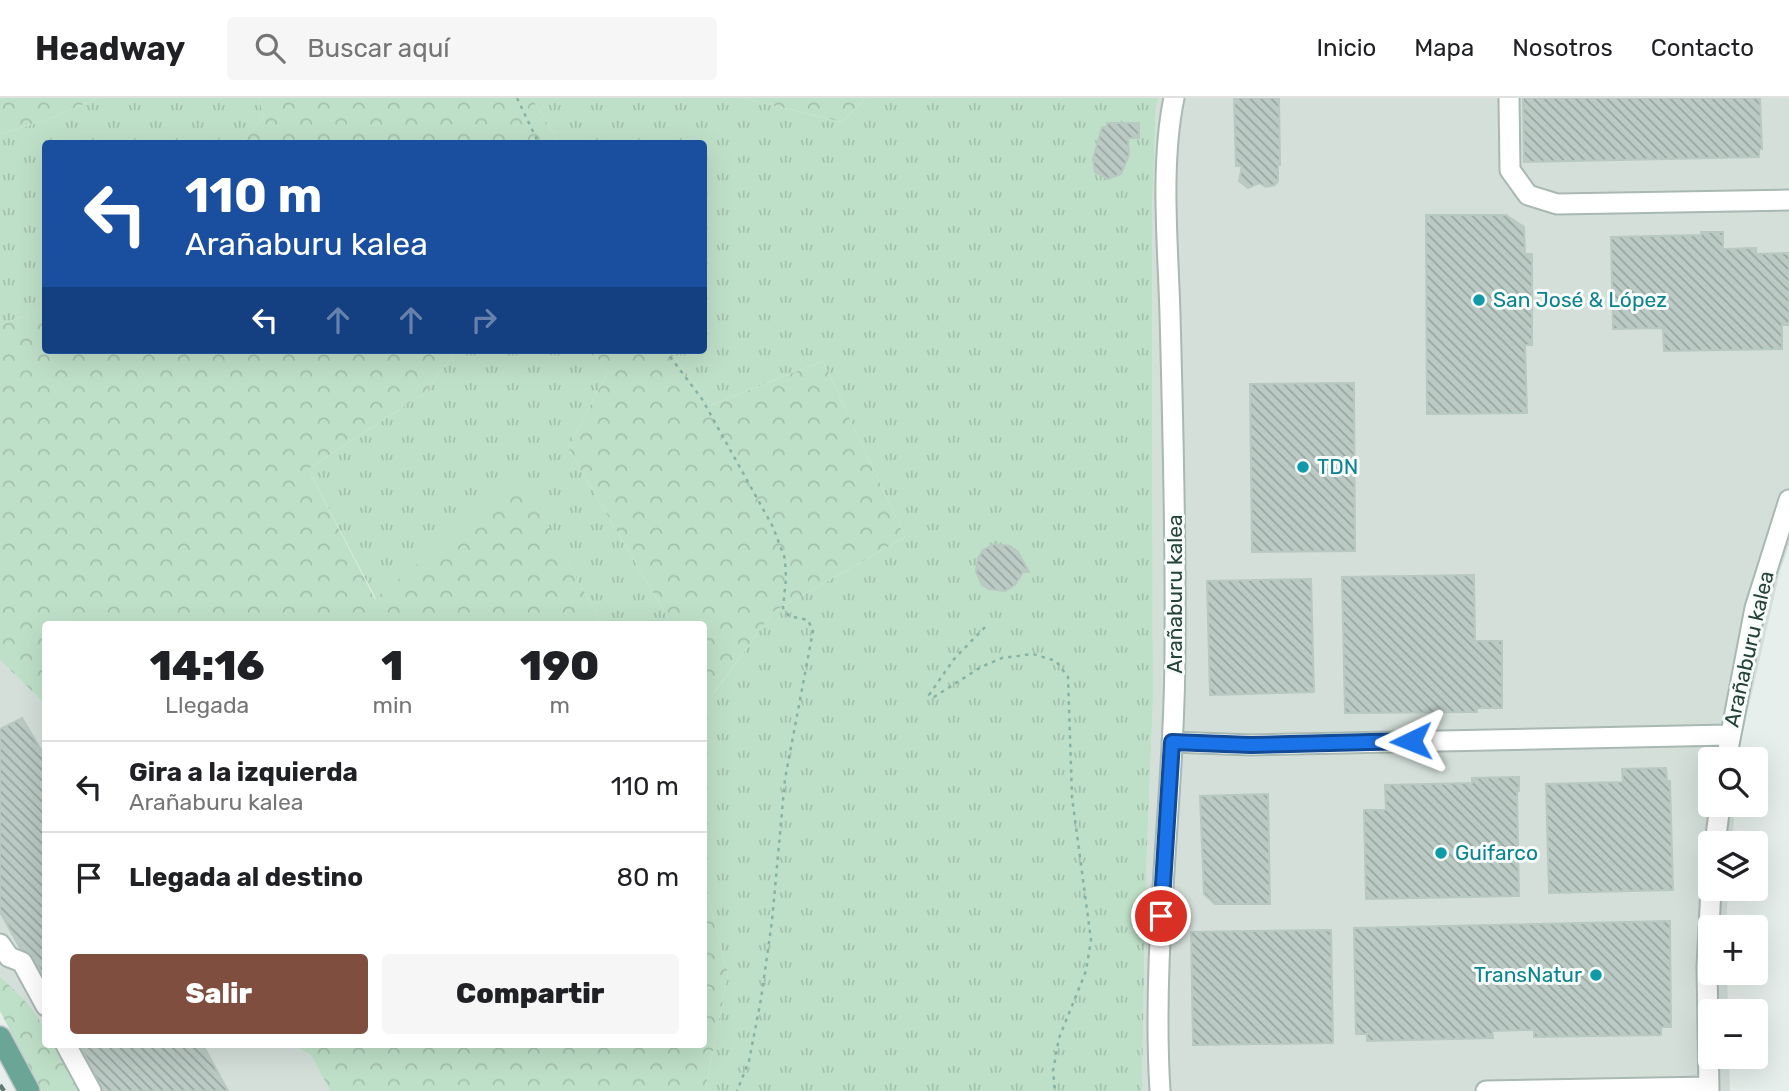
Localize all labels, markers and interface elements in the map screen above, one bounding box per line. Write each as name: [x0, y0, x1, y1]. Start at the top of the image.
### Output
search box: [227, 17, 717, 80]
text: Headway: [35, 29, 185, 68]
icon: search: [251, 29, 289, 67]
text: Buscar aquí: [307, 33, 450, 64]
text: Inicio: [1317, 34, 1376, 62]
text: Mapa: [1414, 34, 1474, 62]
text: Nosotros: [1512, 34, 1613, 62]
text: Contacto: [1651, 34, 1754, 62]
text: 110 m: [185, 166, 322, 224]
icon: left: [70, 168, 161, 259]
text: Arañaburu kalea: [185, 225, 428, 263]
place label: San José & López: [1493, 287, 1667, 312]
marker: San José & López: [1471, 292, 1487, 308]
icon: left: [246, 301, 284, 339]
icon: ahead: [319, 301, 357, 339]
icon: ahead: [392, 301, 430, 339]
icon: right: [465, 301, 503, 339]
place label: TDN: [1317, 454, 1358, 479]
marker: TDN: [1295, 459, 1311, 475]
street label: Arañaburu kalea: [1162, 514, 1187, 674]
street label: Arañaburu kalea: [1718, 568, 1779, 729]
text: 14:16: [150, 641, 265, 691]
text: 1: [381, 641, 403, 691]
text: 190: [520, 641, 599, 691]
text: Llegada: [165, 691, 249, 719]
text: min: [372, 691, 412, 719]
text: m: [549, 691, 570, 719]
position arrow: [1374, 704, 1448, 778]
map controls: [1698, 747, 1768, 1069]
button: search: [1698, 747, 1768, 817]
text: Gira a la izquierda: [129, 757, 358, 788]
icon: left: [70, 768, 108, 806]
text: 110 m: [611, 771, 679, 802]
text: Arañaburu kalea: [129, 788, 304, 816]
button: layers: [1698, 831, 1768, 901]
place label: Guifarco: [1455, 840, 1538, 865]
marker: Guifarco: [1433, 845, 1449, 861]
icon: arrive: [70, 859, 108, 897]
text: Llegada al destino: [129, 862, 363, 893]
text: 80 m: [616, 862, 679, 893]
pin: [1131, 886, 1191, 946]
icon: arrive: [1142, 897, 1180, 935]
button: +: [1698, 915, 1768, 985]
button: Salir: [70, 954, 368, 1034]
button: Compartir: [382, 954, 679, 1034]
place label: TransNatur: [1474, 962, 1582, 987]
marker: TransNatur: [1588, 967, 1604, 983]
button: −: [1698, 999, 1768, 1069]

